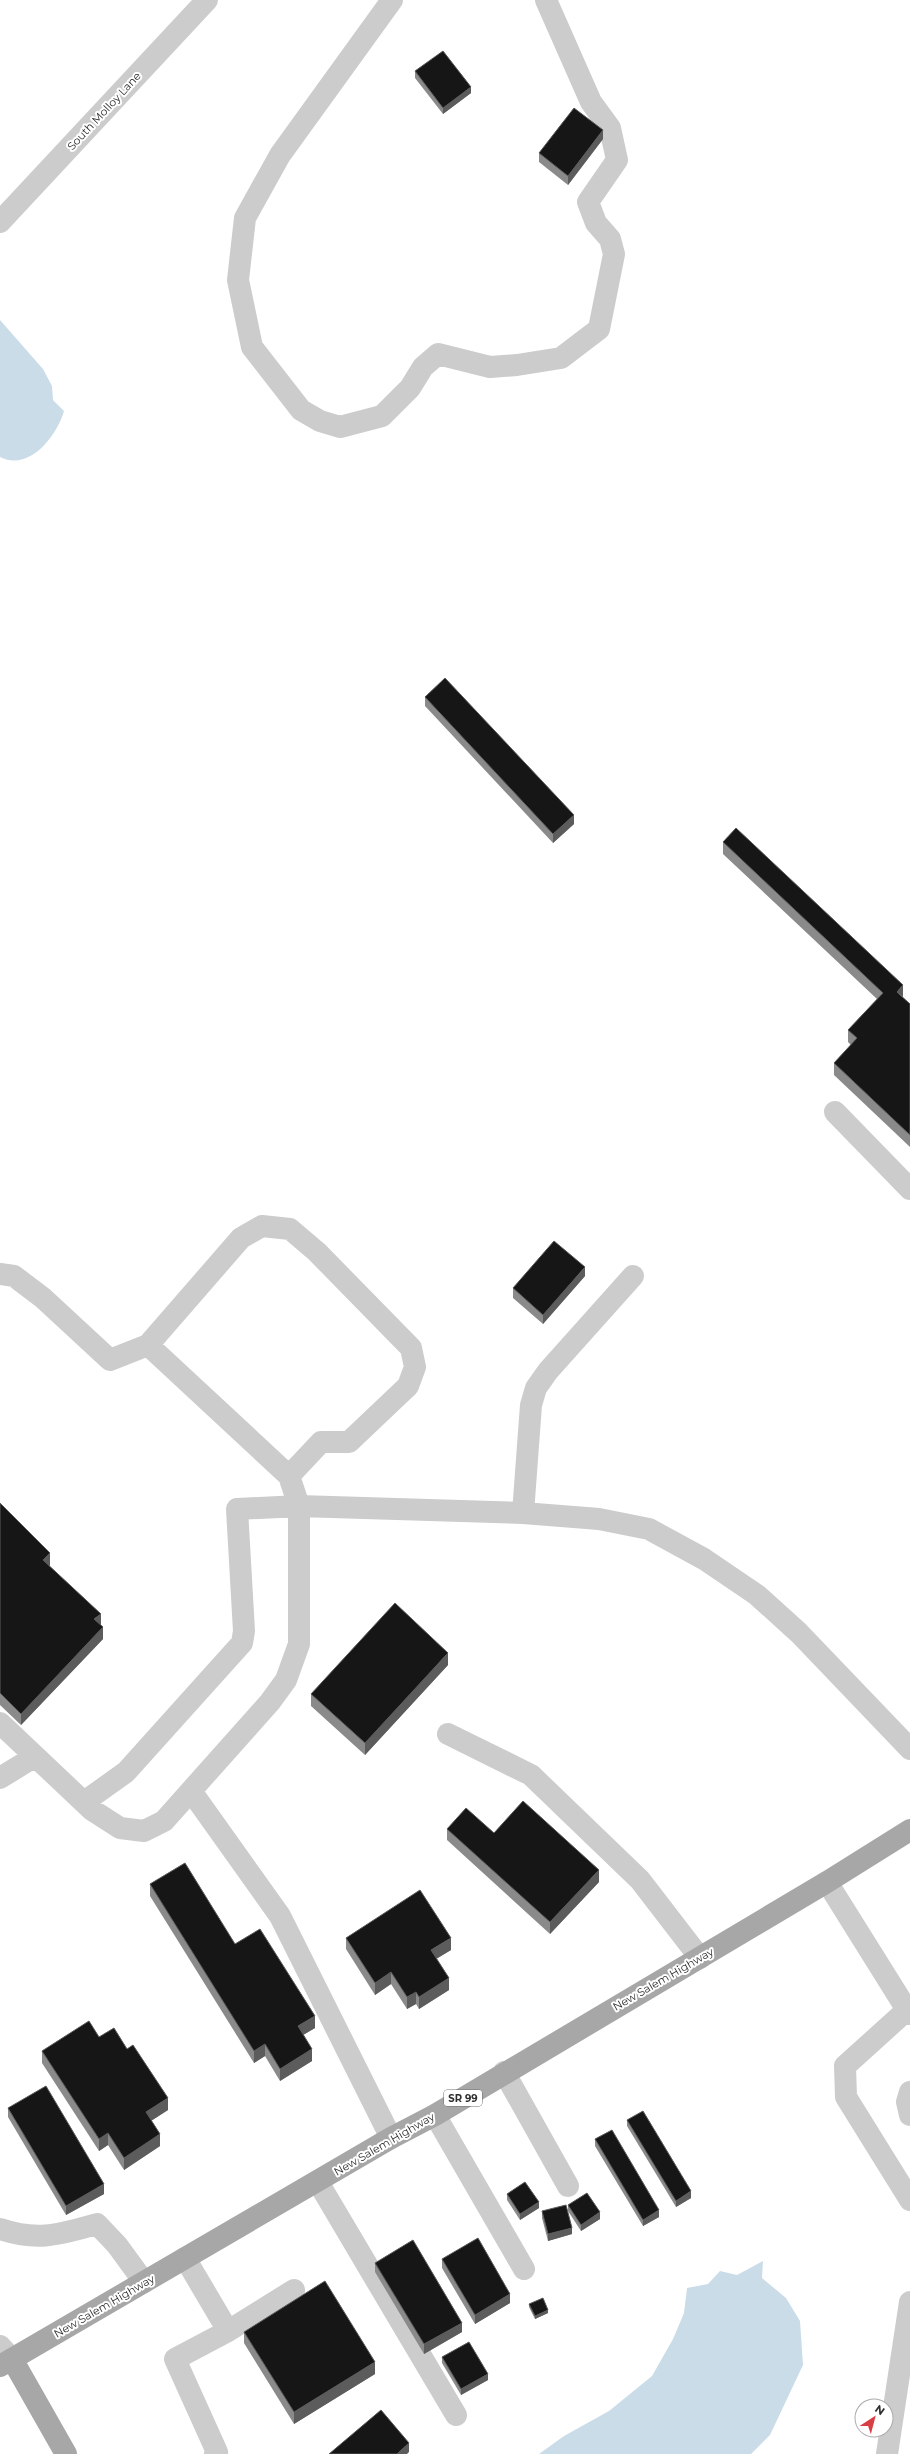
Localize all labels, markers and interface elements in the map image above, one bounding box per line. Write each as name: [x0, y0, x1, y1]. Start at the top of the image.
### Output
street label: South Molloy Lane: [64, 69, 144, 153]
street label: New Salem Highway: [610, 1944, 716, 2014]
road number: SR 99: [444, 2090, 482, 2106]
street label: New Salem Highway: [331, 2109, 437, 2179]
street label: New Salem Highway: [51, 2271, 157, 2341]
north arrow: [854, 2398, 894, 2438]
text: N: [872, 2402, 888, 2418]

